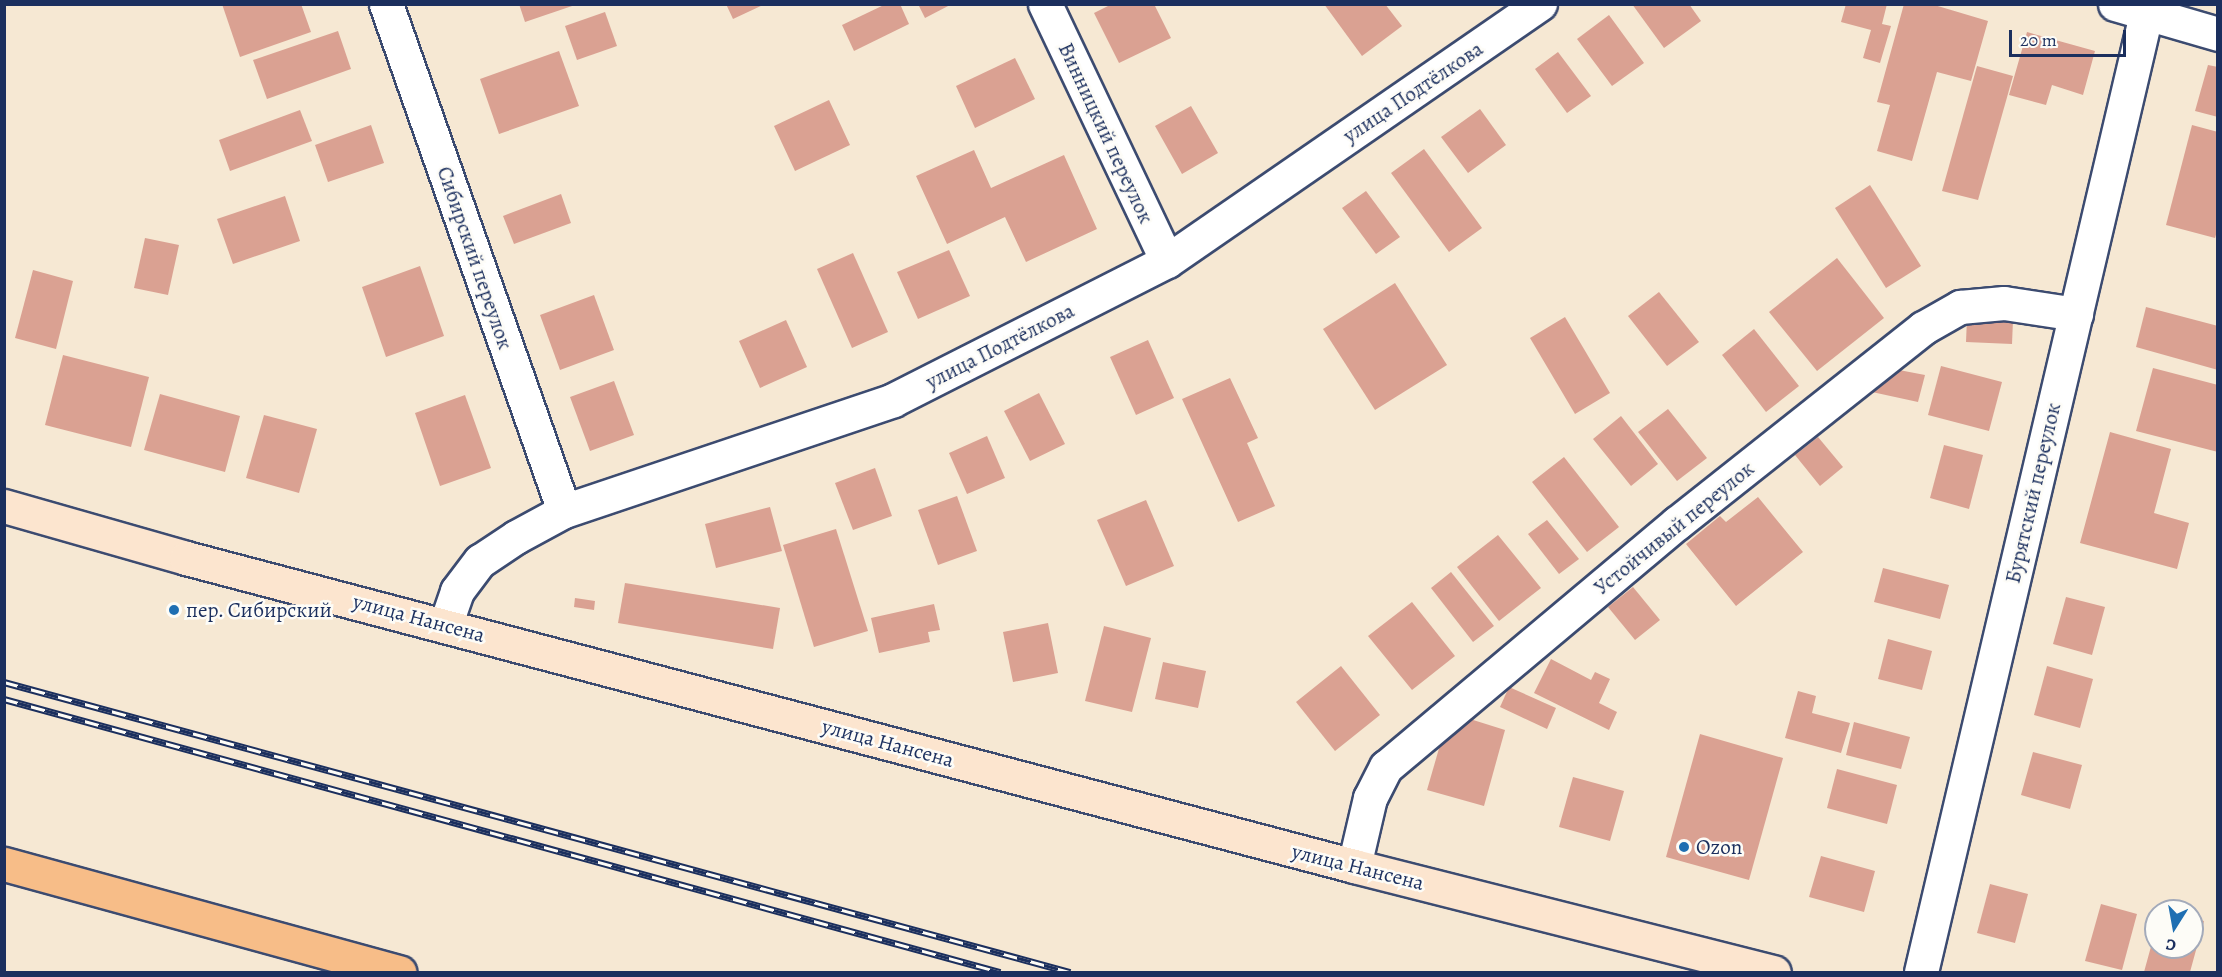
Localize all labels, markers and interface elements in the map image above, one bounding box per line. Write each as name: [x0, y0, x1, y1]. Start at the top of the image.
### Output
scale bar: [2012, 18, 2129, 56]
text: 20 m: [2020, 28, 2057, 52]
street label: улица Подтёлкова: [1338, 36, 1488, 148]
street label: Винницкий переулок: [1053, 39, 1159, 227]
street label: Сибирский переулок: [432, 163, 518, 353]
street label: улица Подтёлкова: [922, 298, 1078, 394]
street label: Бурятский переулок: [2000, 400, 2066, 586]
street label: Устойчивый переулок: [1589, 456, 1759, 600]
street label: улица Нансена: [350, 588, 488, 648]
place label: пер. Сибирский: [186, 597, 332, 623]
marker: пер. Сибирский: [167, 603, 181, 617]
street label: улица Нансена: [819, 713, 957, 773]
place label: Ozon: [1696, 834, 1742, 860]
street label: улица Нансена: [1289, 838, 1427, 896]
marker: Ozon: [1677, 840, 1691, 854]
north arrow: [2144, 899, 2204, 959]
text: С: [2164, 933, 2178, 956]

